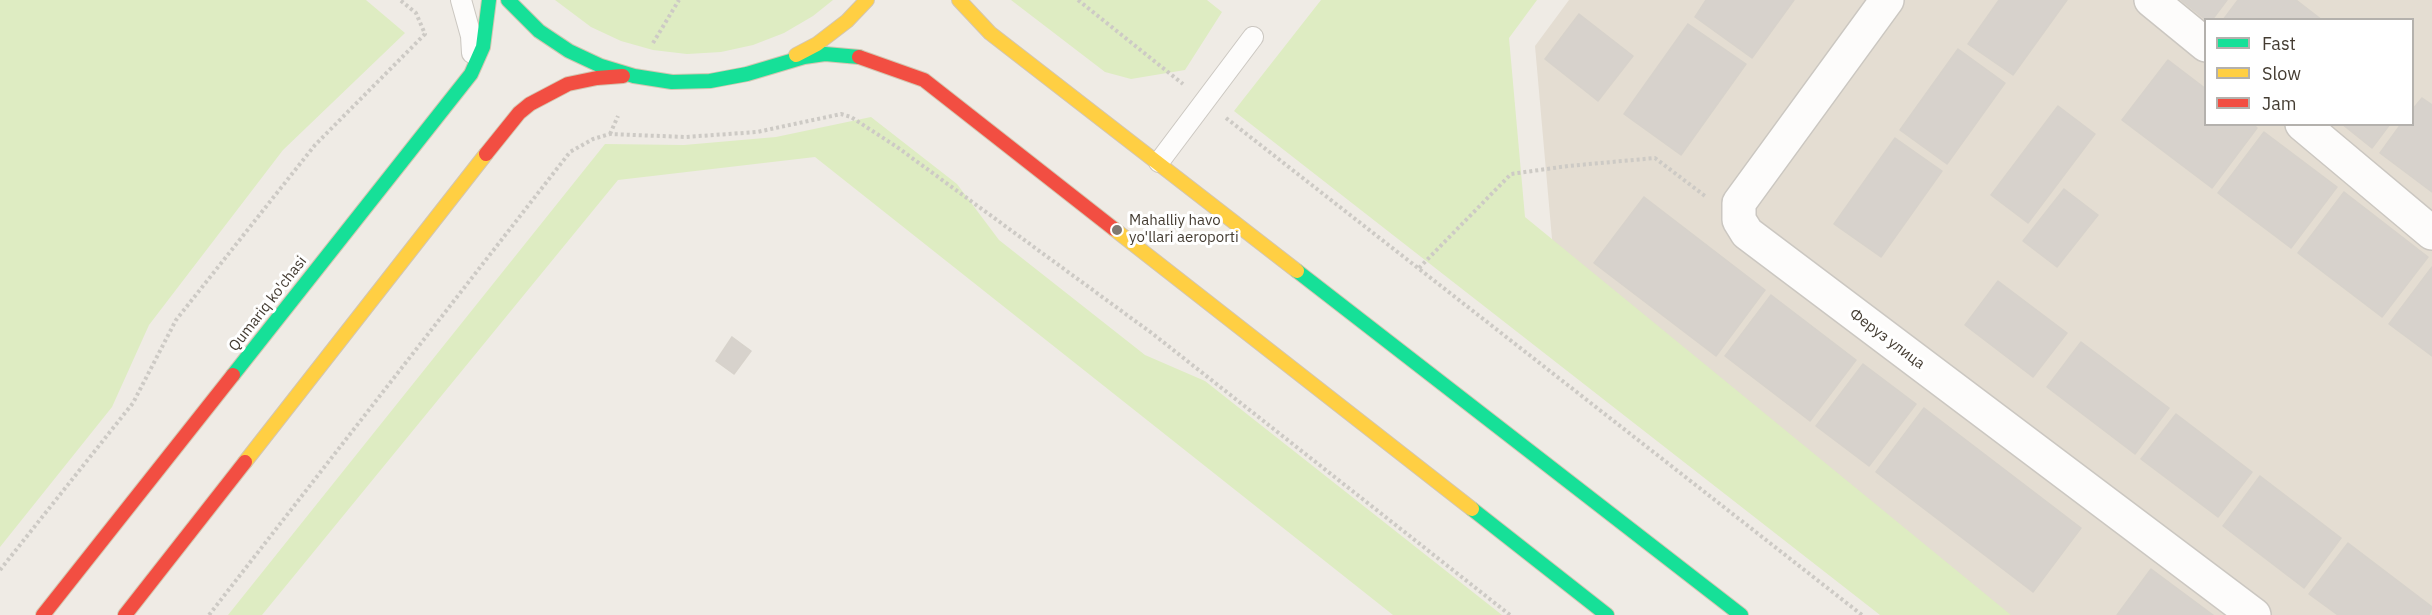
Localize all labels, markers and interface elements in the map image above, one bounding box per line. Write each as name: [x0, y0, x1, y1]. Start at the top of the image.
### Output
legend: [2204, 18, 2414, 126]
text: Fast: [2262, 32, 2296, 55]
text: Slow: [2262, 62, 2301, 85]
text: Jam: [2262, 92, 2297, 115]
place label: Mahalliy havo yo'llari aeroporti: [1129, 212, 1239, 247]
marker: Mahalliy havo yo'llari aeroporti: [1110, 223, 1124, 237]
street label: Qumariq ko'chasi: [225, 253, 311, 355]
street label: Феруз улица: [1846, 305, 1928, 373]

